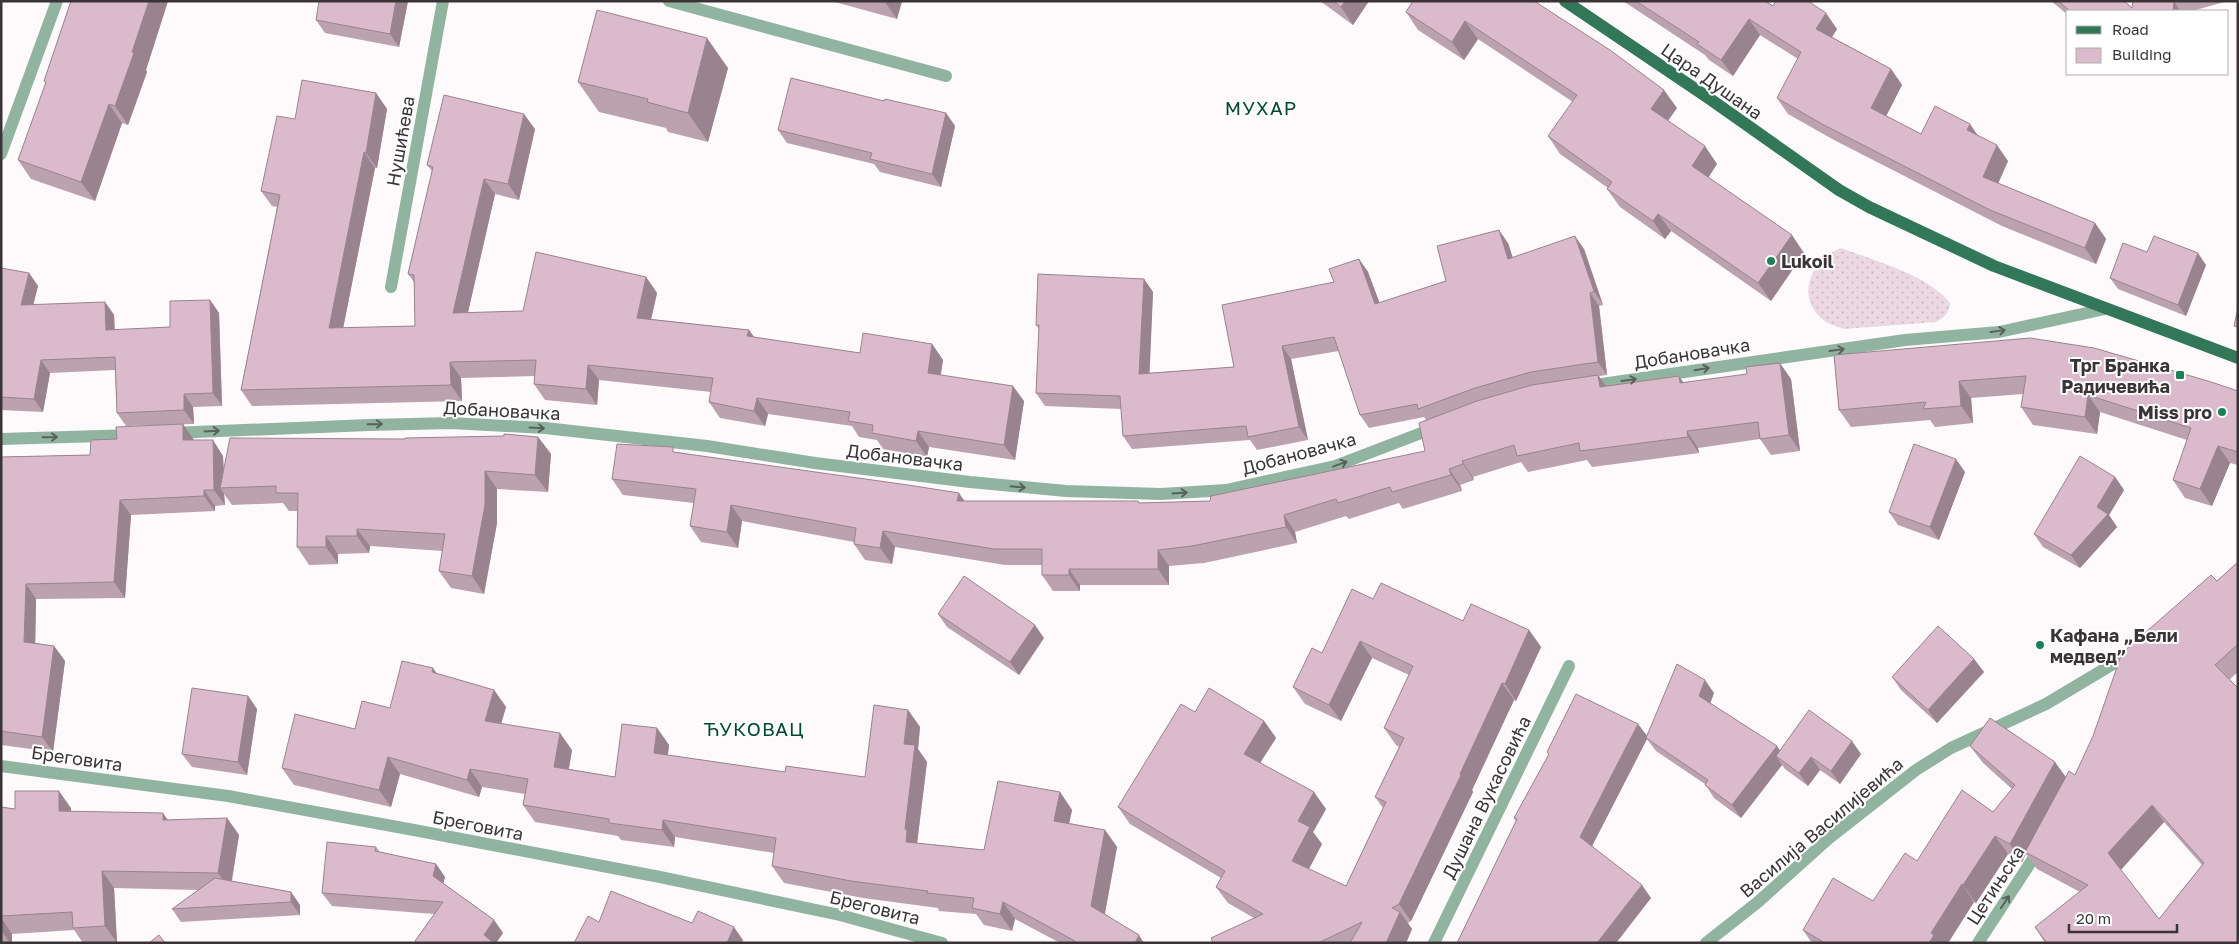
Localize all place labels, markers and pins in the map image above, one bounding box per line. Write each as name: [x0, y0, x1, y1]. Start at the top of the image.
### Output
place label: Lukoil: [1781, 250, 1834, 272]
marker: Lukoil: [1765, 255, 1777, 267]
place label: Трг Бранка Радичевића: [2061, 354, 2170, 397]
marker: Трг Бранка Радичевића: [2174, 369, 2186, 381]
place label: Miss pro: [2138, 401, 2212, 423]
marker: Miss pro: [2216, 406, 2228, 418]
place label: Кафана „Бели медвед”: [2050, 624, 2178, 667]
marker: Кафана „Бели медвед”: [2034, 639, 2046, 651]

